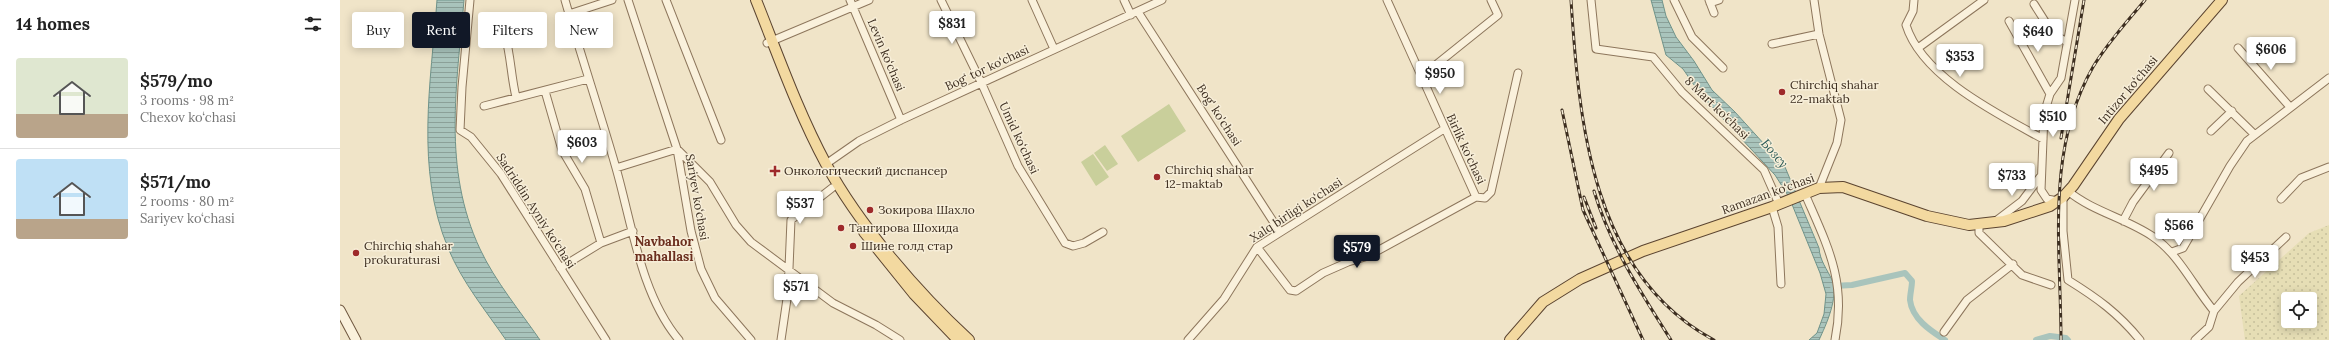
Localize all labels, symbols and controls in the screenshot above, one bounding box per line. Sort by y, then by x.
pin: $831 [928,11,976,45]
chip: Buy [352,12,404,48]
chip: Rent [412,12,470,48]
chip: Filters [478,12,547,48]
chip: New [555,12,613,48]
text: 14 homes [16,13,90,35]
icon: filters [302,13,324,35]
text: $831 [938,15,966,32]
street label: Levin ko‘chasi [864,16,908,93]
pin: $640 [2014,19,2062,53]
text: $640 [2023,23,2053,40]
pin: $606 [2247,37,2295,71]
text: $606 [2256,41,2286,58]
street label: Bog‘ tor ko‘chasi [942,42,1031,94]
pin: $353 [1936,44,1984,78]
text: $353 [1945,48,1975,65]
street label: Intizor ko‘chasi [2095,52,2161,127]
pin: $950 [1416,61,1464,95]
text: $950 [1425,65,1455,82]
text: $579/mo [140,70,213,92]
street label: 8 Mart ko‘chasi [1682,73,1753,142]
icon: home [48,74,96,122]
place label: Chirchiq shahar 22-maktab [1790,77,1879,106]
street label: Bog' ko'chasi [1194,81,1245,149]
marker: Chirchiq shahar 22-maktab [1777,87,1787,97]
text: 3 rooms · 98 m² [140,92,234,109]
street label: Umid ko‘chasi [996,100,1043,176]
pin: $510 [2029,104,2077,138]
text: $510 [2039,108,2067,125]
text: Chexov ko‘chasi [140,109,236,126]
street label: Birlik ko‘chasi [1444,111,1489,186]
pin: $603 [558,130,606,164]
text: $603 [567,134,597,151]
water label: Бозсу [1757,135,1792,172]
street label: Sadriddin Ayniy ko‘chasi [493,150,579,271]
street label: Sariyev ko‘chasi [683,153,712,241]
pin: $495 [2130,158,2178,192]
place label: Chirchiq shahar 12-maktab [1165,162,1254,191]
text: $495 [2139,162,2169,179]
place label: Онкологический диспансер [784,163,947,178]
pin: $733 [1988,163,2036,197]
marker: Онкологический диспансер [769,165,781,177]
text: $733 [1998,167,2026,184]
street label: Ramazan ko‘chasi [1720,170,1816,217]
text: $571/mo [140,171,211,193]
marker: Chirchiq shahar 12-maktab [1152,172,1162,182]
street label: Xalq birligi ko‘chasi [1247,174,1345,245]
icon: home [48,175,96,223]
pin: $537 [776,191,824,225]
text: 2 rooms · 80 m² [140,193,234,210]
text: $537 [786,195,814,212]
place label: Зокирова Шахло [878,202,975,217]
marker: Зокирова Шахло [865,205,875,215]
text: Sariyev ko‘chasi [140,210,235,227]
pin: $566 [2155,213,2203,247]
text: $566 [2164,217,2194,234]
place label: Тангирова Шохида [849,220,959,235]
marker: Тангирова Шохида [836,223,846,233]
district label: Navbahor mahallasi [634,233,694,265]
pin: $579 [1333,235,1381,269]
place label: Chirchiq shahar prokuraturasi [364,238,453,267]
place label: Шине голд стар [861,238,953,253]
text: $579 [1343,239,1371,256]
marker: Шине голд стар [848,241,858,251]
pin: $453 [2231,245,2279,279]
marker: Chirchiq shahar prokuraturasi [351,248,361,258]
text: $453 [2240,249,2270,266]
pin: $571 [772,274,820,308]
text: $571 [783,278,809,295]
map controls [2281,292,2317,328]
button: locate [2281,292,2317,328]

